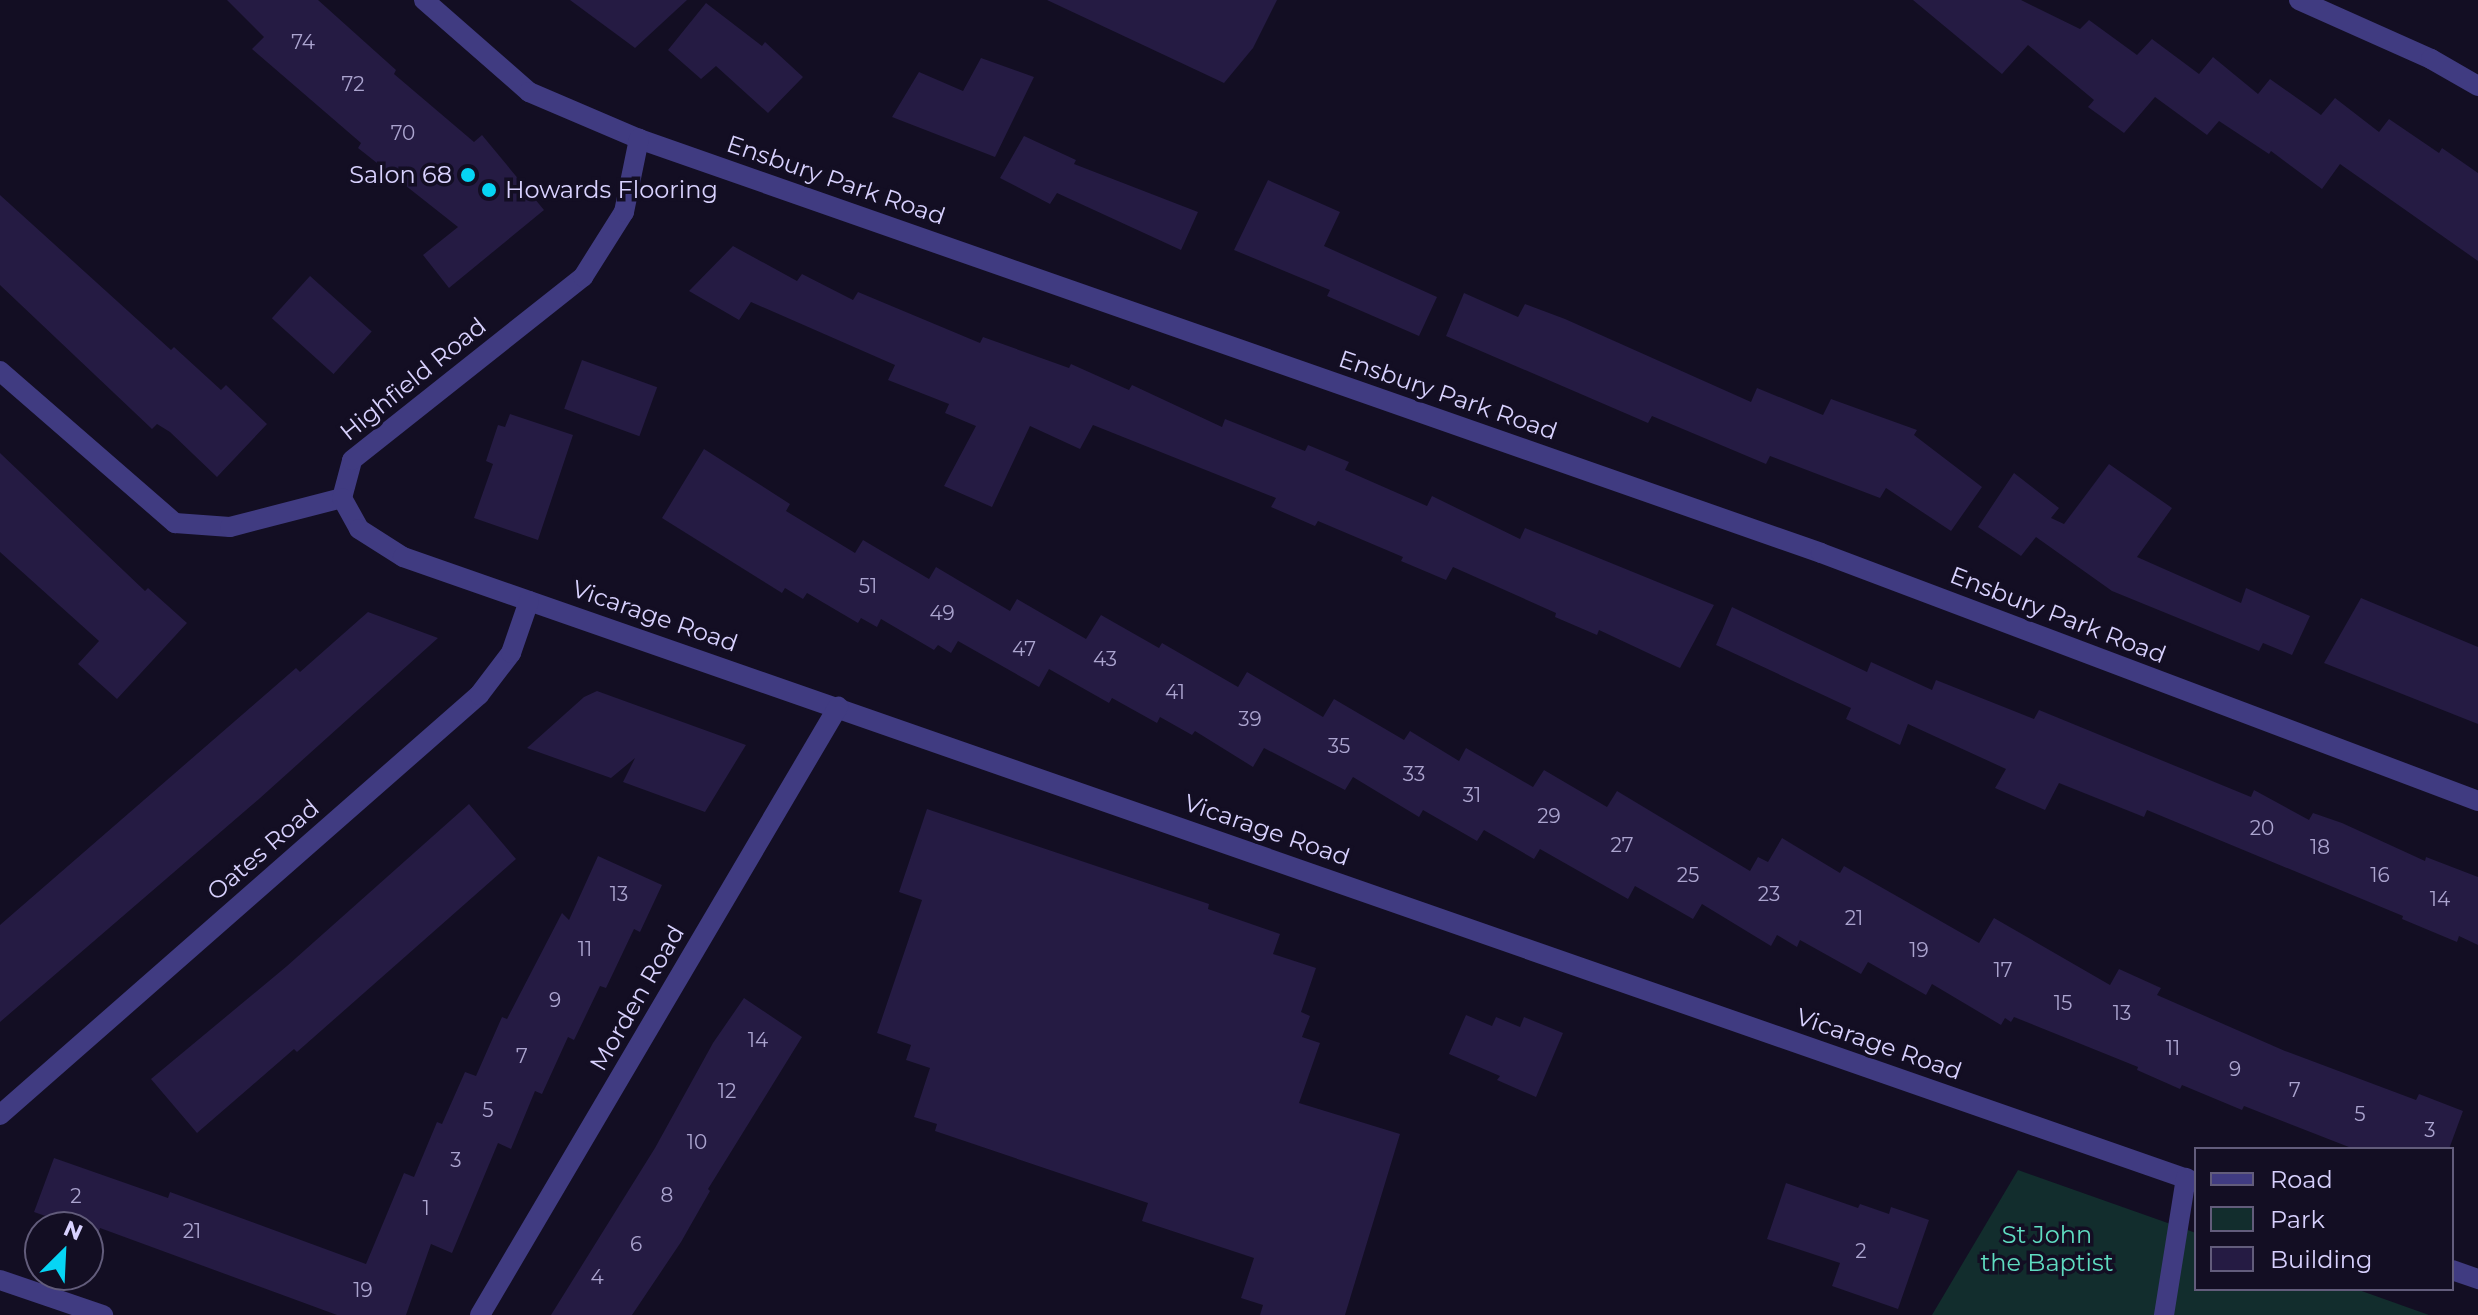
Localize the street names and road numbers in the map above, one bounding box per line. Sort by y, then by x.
street label: Ensbury Park Road [723,129,949,231]
street label: Highfield Road [334,311,492,447]
street label: Ensbury Park Road [1335,344,1561,446]
street label: Ensbury Park Road [1946,561,2170,669]
street label: Vicarage Road [568,574,742,658]
street label: Vicarage Road [1180,788,1354,872]
street label: Oates Road [201,794,325,906]
street label: Morden Road [584,920,690,1076]
street label: Vicarage Road [1792,1002,1966,1086]

